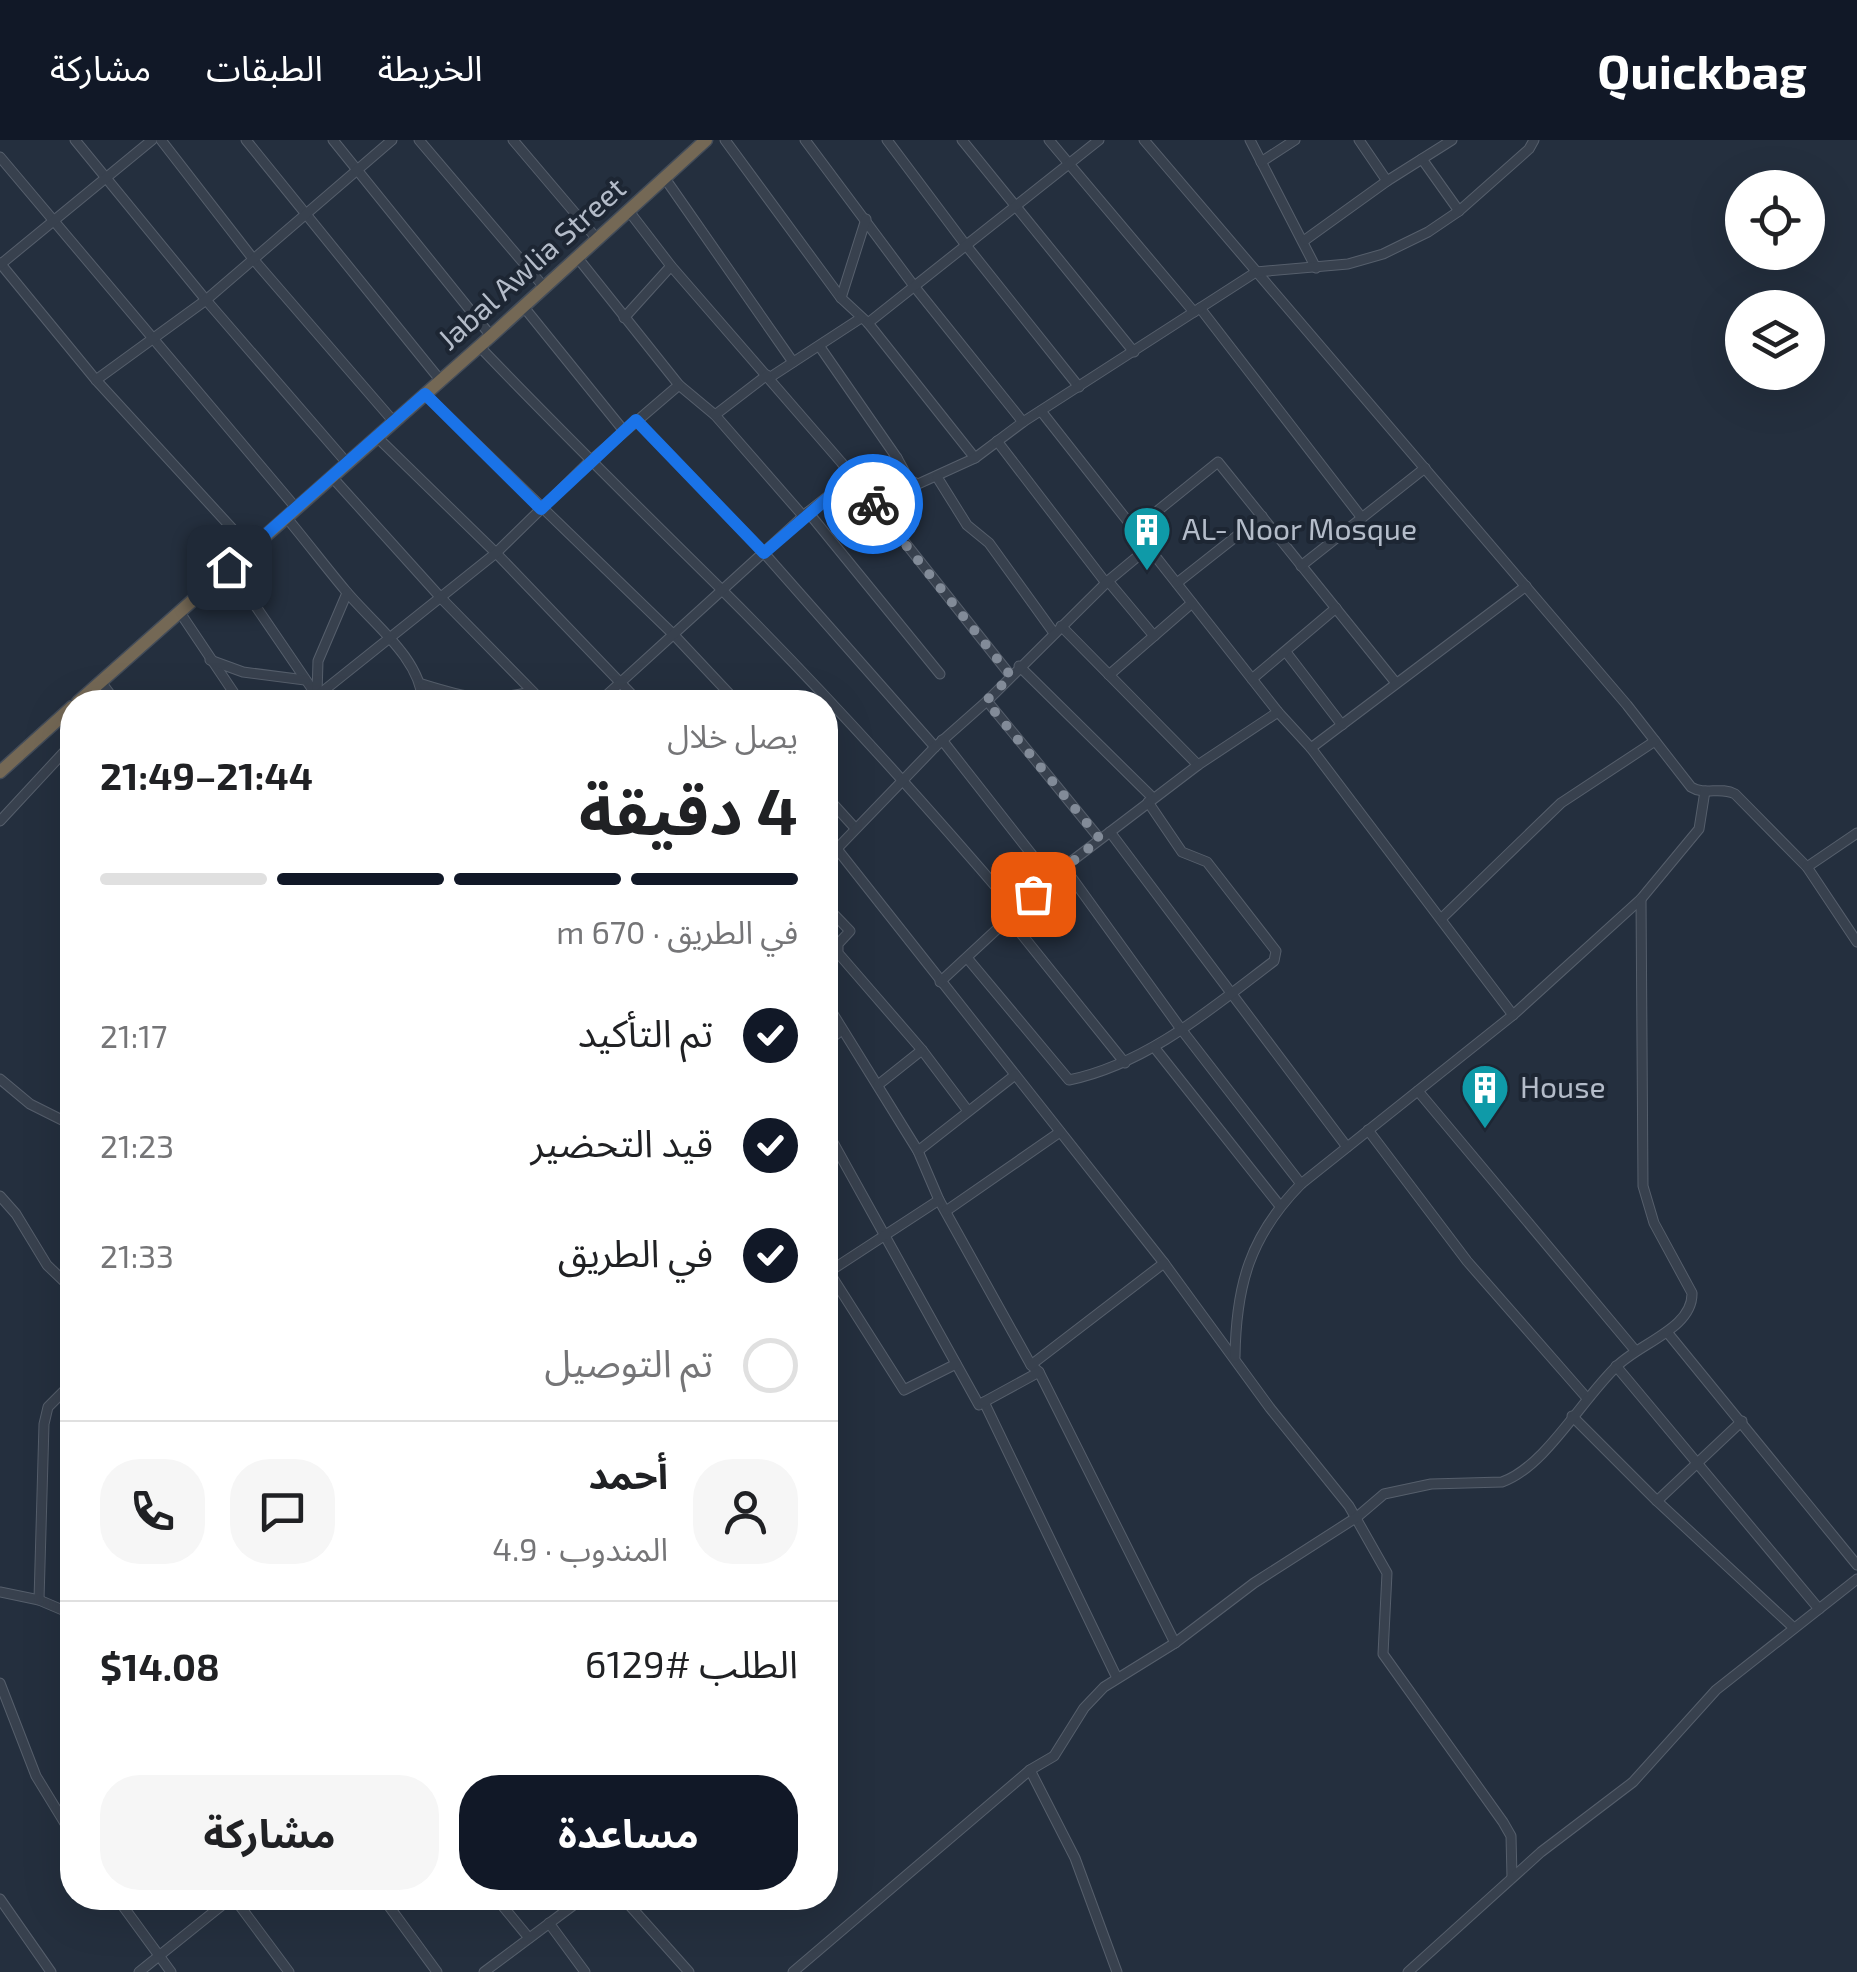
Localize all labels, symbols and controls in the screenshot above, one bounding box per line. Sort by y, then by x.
text: Quickbag [1597,41,1807,99]
text: مشاركة [50,46,151,88]
text: الطبقات [206,46,323,88]
text: الخريطة [378,46,483,88]
street label: Jabal Awlia Street [429,169,632,356]
map controls [1725,170,1825,390]
button: locate [1725,170,1825,270]
button: layers [1725,290,1825,390]
courier [823,454,923,554]
icon: bike [846,477,901,532]
building icon: AL- Noor Mosque [1121,504,1173,572]
place label: AL- Noor Mosque [1182,510,1417,546]
pin [187,525,272,610]
icon: home [202,540,257,595]
text: يصل خلال [667,716,798,754]
text: 21:44–21:49 [100,752,313,798]
text: 4 دقيقة [579,770,798,848]
pin [991,852,1076,937]
icon: bag [1006,867,1061,922]
text: في الطريق · 670 m [556,912,798,950]
icon: check [743,1008,798,1063]
text: تم التأكيد [578,1009,713,1055]
text: 21:17 [100,1016,167,1054]
building icon: House [1459,1062,1511,1130]
place label: House [1520,1068,1606,1104]
icon: check [743,1118,798,1173]
text: قيد التحضير [531,1119,713,1165]
text: 21:23 [100,1126,174,1164]
icon: check [743,1228,798,1283]
text: في الطريق [558,1229,713,1275]
text: 21:33 [100,1236,174,1274]
text: تم التوصيل [545,1339,713,1385]
text: أحمد [588,1451,668,1497]
button: phone [100,1459,205,1564]
button: chat [230,1459,335,1564]
button: person [693,1459,798,1564]
text: المندوب · 4.9 [492,1529,668,1567]
text: الطلب #6129 [585,1640,798,1686]
text: $14.08 [100,1643,220,1689]
button: مشاركة [100,1775,439,1890]
button: مساعدة [459,1775,798,1890]

